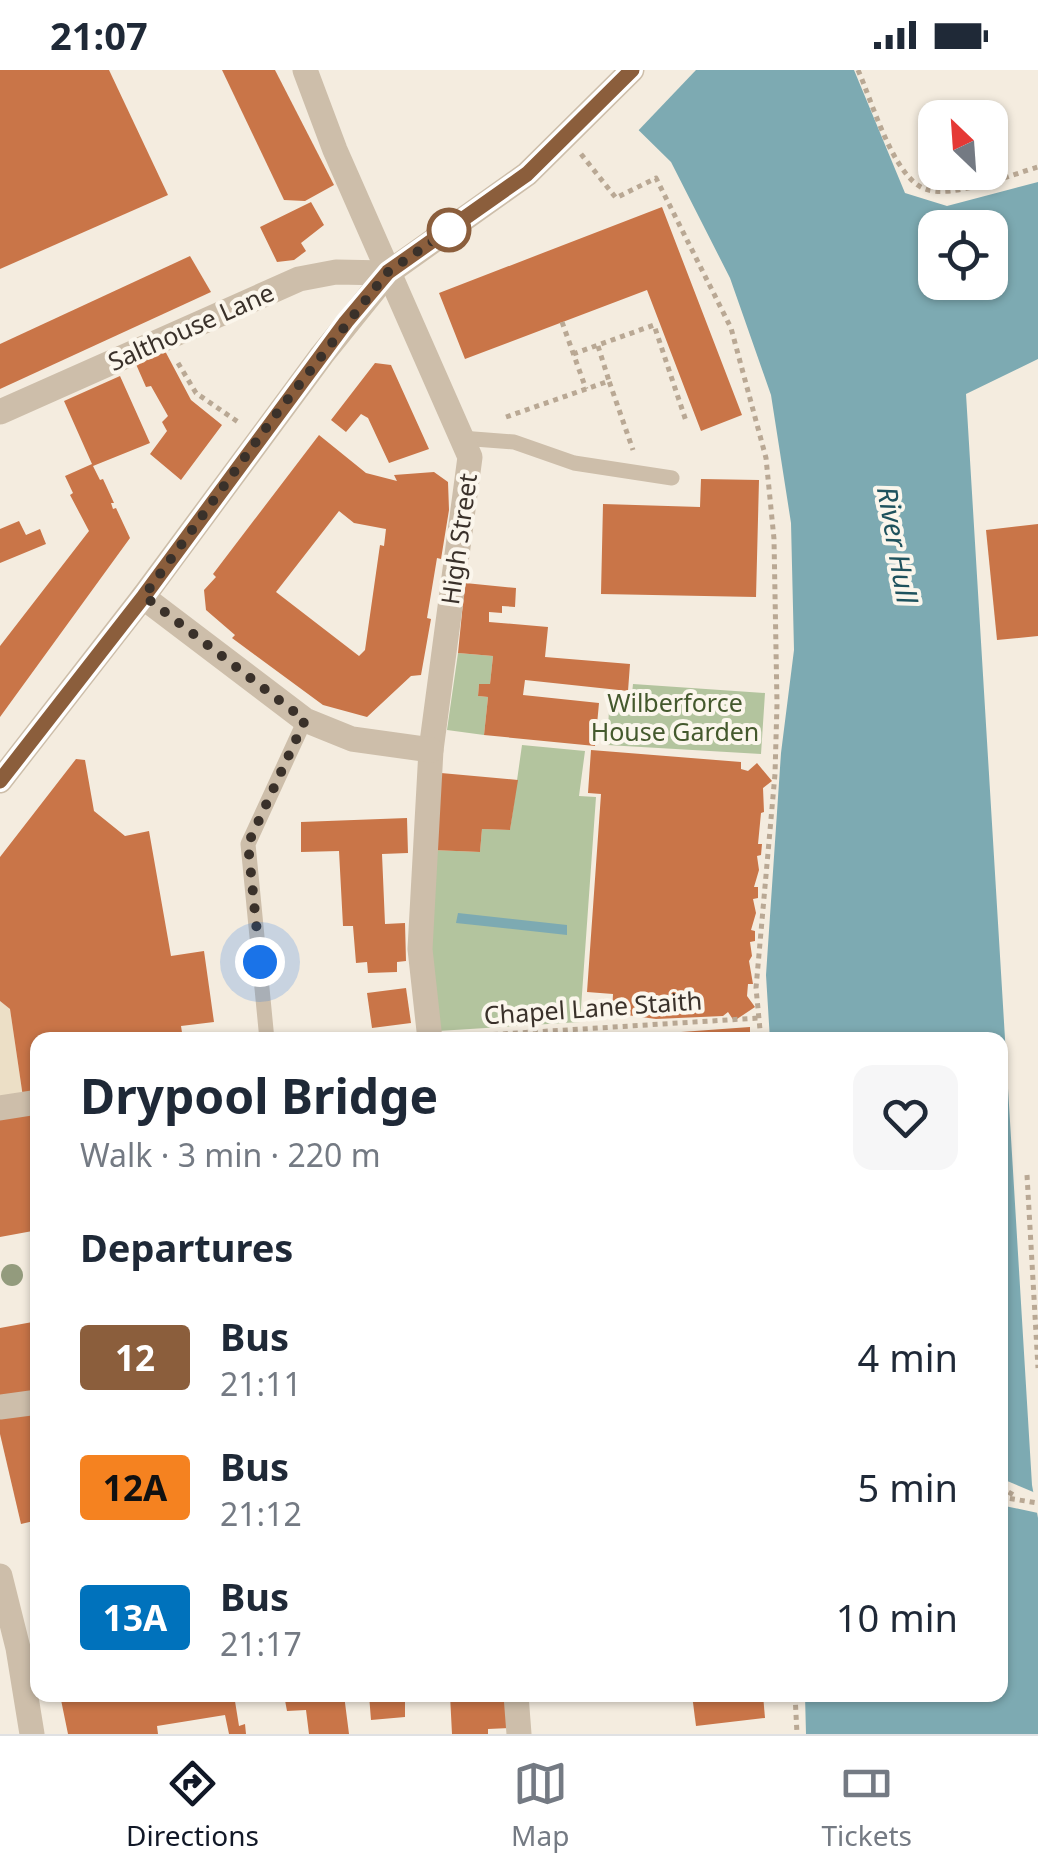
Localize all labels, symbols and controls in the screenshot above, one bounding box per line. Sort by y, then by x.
text: 21:07 [50,9,148,61]
north arrow [918,100,1008,190]
map controls [918,100,1008,300]
unlabelled marker [428,209,470,251]
button: locate [918,210,1008,300]
street label: Salthouse Lane [102,274,279,378]
street label: High Street [432,471,484,607]
water label: River Hull [869,483,927,607]
park label: Wilberforce House Garden [591,685,759,748]
your location [235,937,285,987]
street label: Chapel Lane Staith [483,982,703,1032]
text: Drypool Bridge [80,1063,438,1128]
button: heart [853,1065,958,1170]
text: Walk · 3 min · 220 m [80,1133,381,1176]
text: Departures [80,1221,293,1273]
text: Bus [220,1310,289,1362]
text: 4 min [858,1331,958,1383]
text: 12 [115,1334,155,1381]
text: 21:11 [220,1362,302,1405]
text: Bus [220,1440,289,1492]
text: 5 min [858,1461,958,1513]
text: 12A [103,1464,167,1511]
text: 21:12 [220,1492,302,1535]
text: Bus [220,1570,289,1622]
text: 10 min [836,1591,958,1643]
text: 13A [103,1594,167,1641]
text: 21:17 [220,1622,302,1665]
tab: Directions [126,1756,259,1854]
tab: Map [511,1756,569,1854]
tab: Tickets [821,1756,912,1854]

